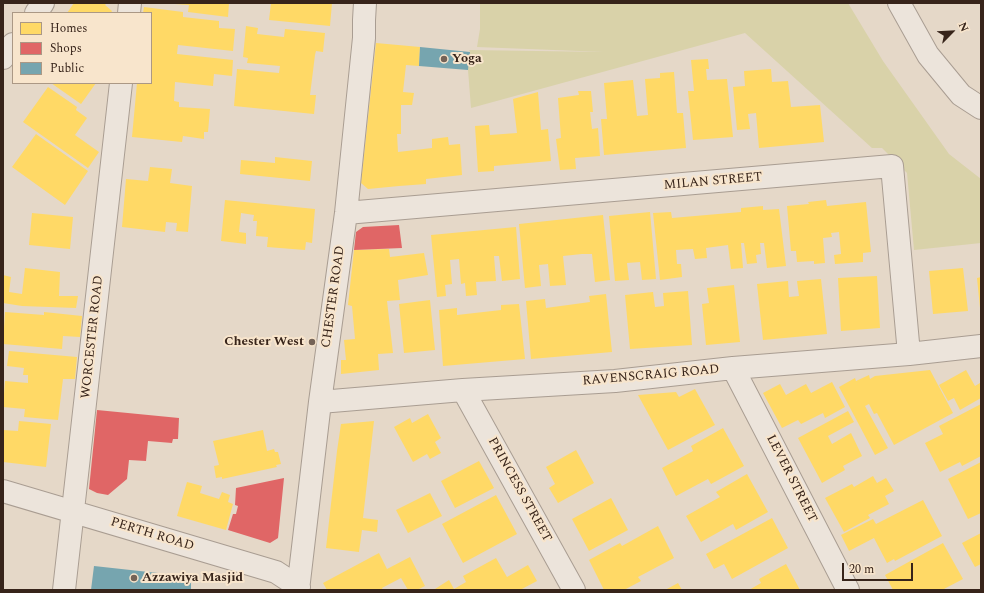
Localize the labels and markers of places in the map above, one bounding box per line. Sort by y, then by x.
place label: Yoga [452,51,482,67]
marker: Yoga [439,54,449,64]
place label: Chester West [224,334,304,350]
marker: Chester West [307,337,317,347]
place label: Azzawiya Masjid [142,570,243,586]
marker: Azzawiya Masjid [129,573,139,583]

